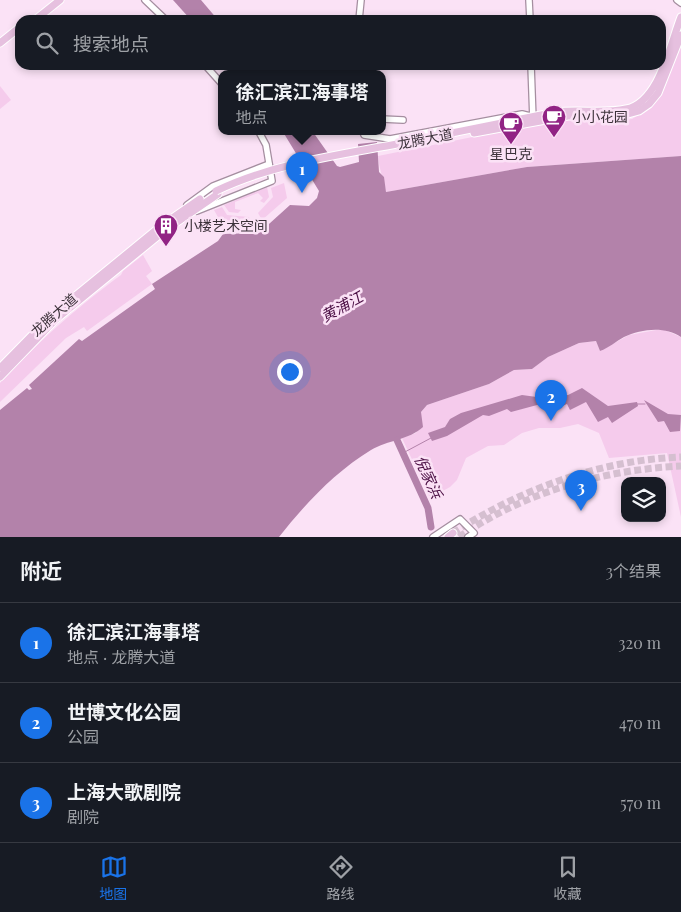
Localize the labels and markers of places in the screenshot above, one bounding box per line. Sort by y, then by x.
cafe icon: 小小花园 [541,104,567,138]
place label: 小小花园 [572,107,628,126]
cafe icon: 星巴克 [498,111,524,145]
place label: 星巴克 [490,144,532,163]
pin: 1 [286,152,318,193]
building icon: 小楼艺术空间 [153,213,179,247]
place label: 小楼艺术空间 [184,216,268,235]
pin: 2 [535,380,567,421]
pin: 3 [565,470,597,511]

